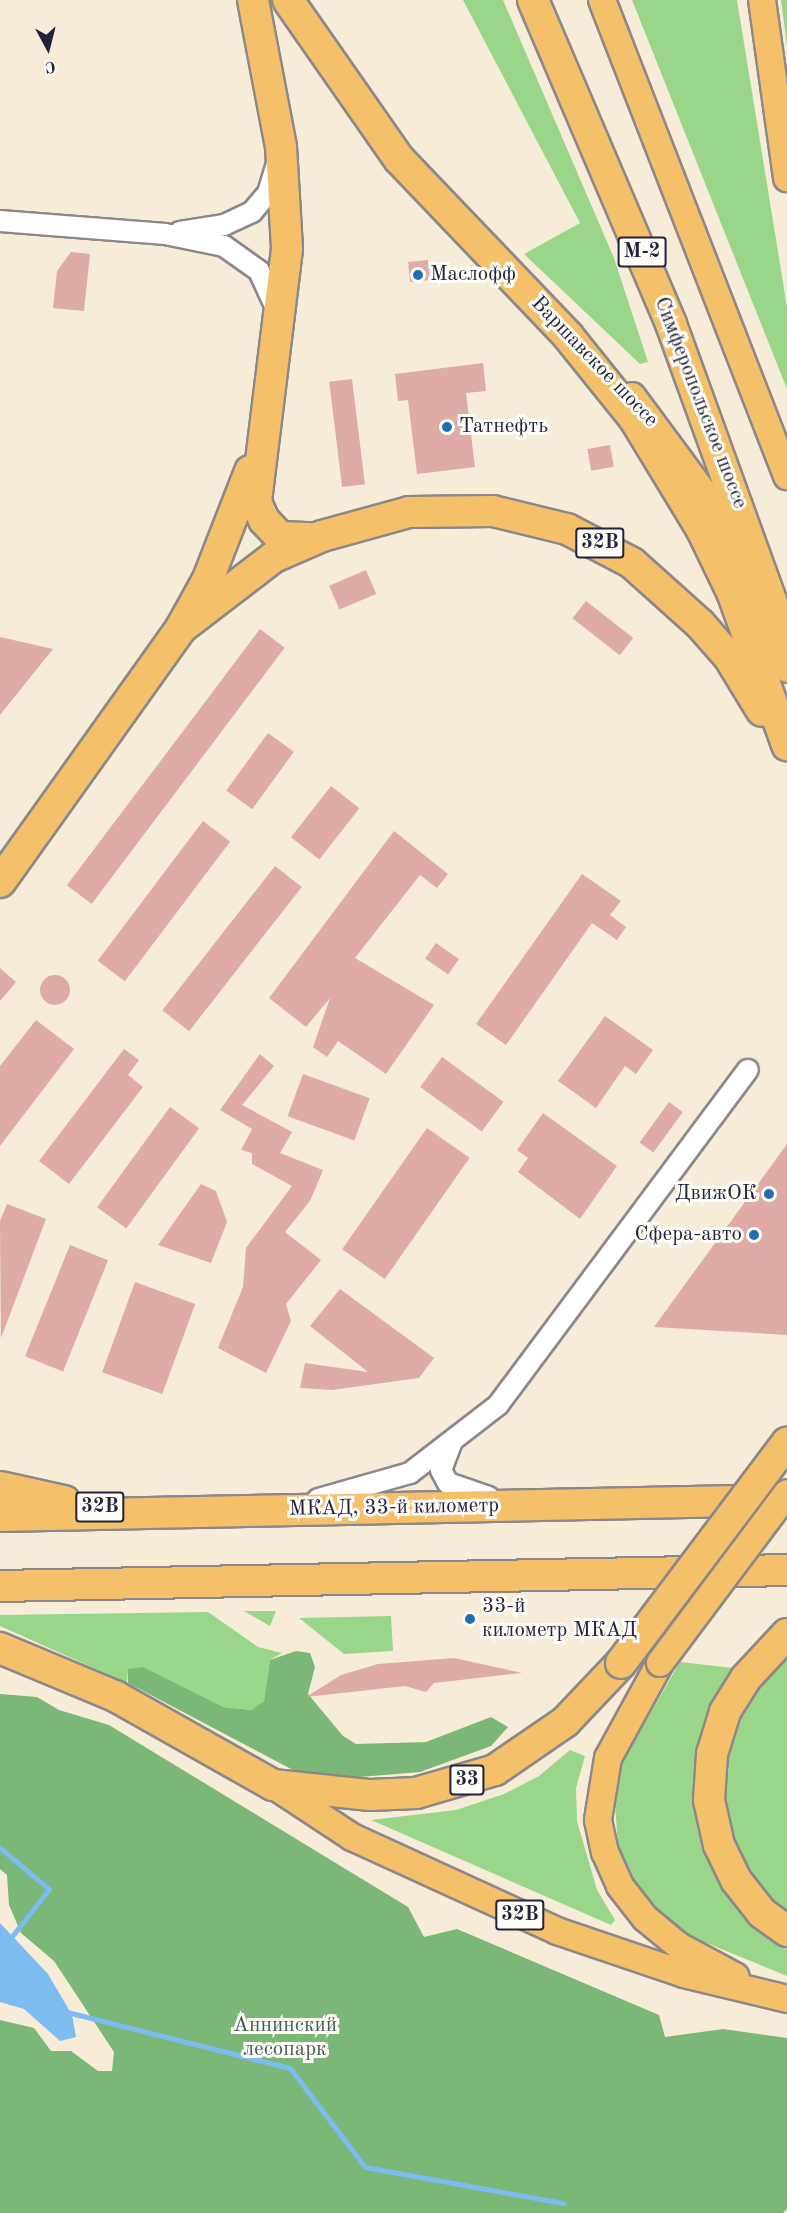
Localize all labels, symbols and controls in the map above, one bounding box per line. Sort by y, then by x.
north arrow [18,18,78,78]
text: С [44,57,56,74]
road number: М-2 [616,235,668,269]
place label: Маслофф [430,262,516,288]
marker: Маслофф [411,268,425,282]
street label: Варшавское шоссе [525,291,663,433]
street label: Симферопольское шоссе [648,294,752,512]
place label: Татнефть [459,414,548,440]
marker: Татнефть [440,420,454,434]
road number: 32B [574,526,626,560]
place label: ДвижОК [675,1181,757,1207]
marker: ДвижОК [762,1187,776,1201]
place label: Сфера-авто [635,1222,742,1248]
marker: Сфера-авто [747,1228,761,1242]
road number: 32B [74,1490,126,1524]
street label: МКАД, 33-й километр [289,1494,499,1522]
place label: 33-й километр МКАД [482,1594,637,1644]
marker: 33-й километр МКАД [463,1612,477,1626]
road number: 33 [449,1763,485,1797]
road number: 32B [494,1898,546,1932]
park label: Аннинский лесопарк [233,2013,337,2063]

